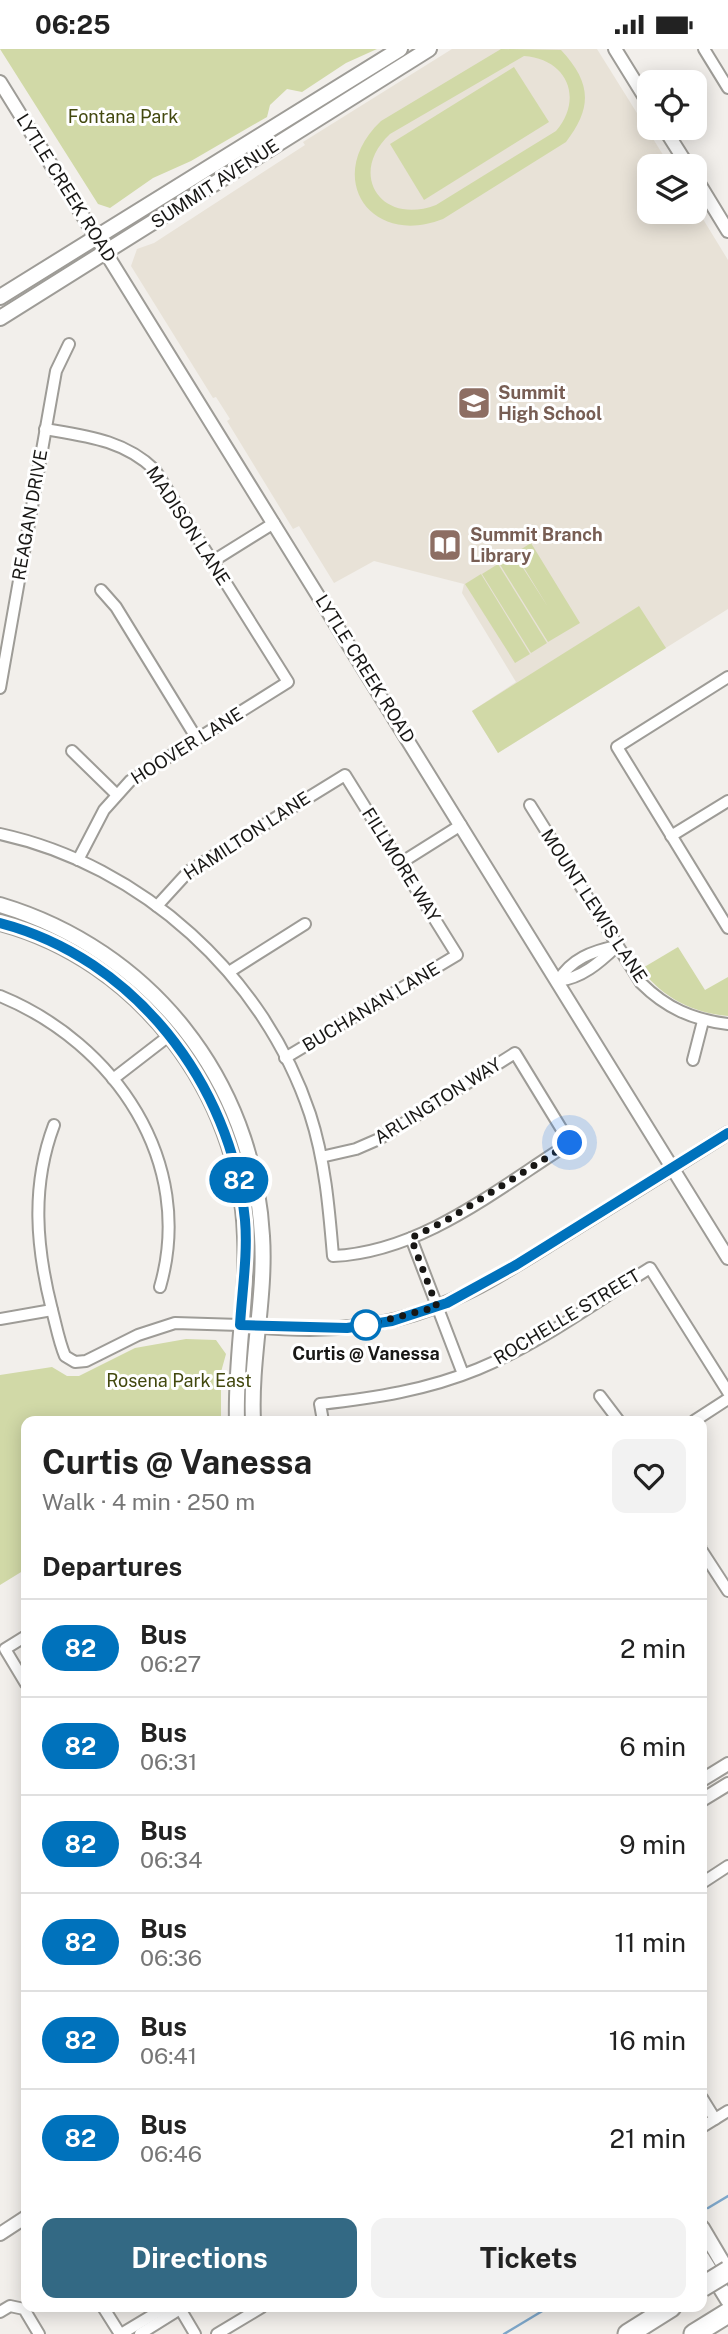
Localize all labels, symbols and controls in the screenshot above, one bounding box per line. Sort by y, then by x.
text: 06:25 [35,9,110,40]
map controls [637,70,707,224]
button: locate [637,70,707,140]
park label: Fontana Park [68,106,178,127]
street label: LYTLE CREEK ROAD [12,110,121,266]
street label: SUMMIT AVENUE [147,134,283,233]
button: layers [637,154,707,224]
place label: Summit High School [498,382,602,424]
school or university icon: Summit High School [455,384,493,422]
street label: REAGAN DRIVE [8,448,51,582]
street label: MADISON LANE [142,462,235,589]
place label: Summit Branch Library [470,524,603,566]
library icon: Summit Branch Library [426,526,464,564]
street label: LYTLE CREEK ROAD [311,591,420,747]
street label: HOOVER LANE [127,703,247,788]
street label: HAMILTON LANE [180,787,314,884]
street label: FILLMORE WAY [358,804,445,926]
street label: MOUNT LEWIS LANE [537,825,652,986]
street label: BUCHANAN LANE [298,957,443,1056]
street label: ARLINGTON WAY [371,1053,505,1148]
your location [552,1125,587,1160]
line badge: 82 [208,1157,270,1203]
text: 82 [223,1166,255,1194]
street label: ROCHELLE STREET [490,1264,644,1369]
marker: Curtis @ Vanessa [351,1310,381,1340]
place label: Curtis @ Vanessa [292,1343,440,1364]
park label: Rosena Park East [106,1370,252,1391]
button: heart [612,1439,686,1513]
text: Curtis @ Vanessa [42,1443,312,1481]
text: Walk · 4 min · 250 m [42,1488,255,1515]
text: Departures [42,1551,182,1582]
text: Bus [140,1619,187,1650]
text: 2 min [620,1633,686,1664]
text: 82 [65,1634,96,1662]
text: 06:27 [140,1650,201,1677]
text: Bus [140,1717,187,1748]
text: 6 min [619,1731,686,1762]
text: 82 [65,1732,96,1760]
text: 06:31 [140,1748,197,1775]
text: Bus [140,1815,187,1846]
text: 9 min [619,1829,686,1860]
text: 82 [65,1830,96,1858]
text: 06:34 [140,1846,202,1873]
text: Bus [140,1913,187,1944]
text: 11 min [614,1927,686,1958]
text: 82 [65,1928,96,1956]
text: 06:36 [140,1944,202,1971]
text: Bus [140,2011,187,2042]
text: 16 min [609,2025,686,2056]
text: 82 [65,2026,96,2054]
text: 06:41 [140,2042,197,2069]
text: Bus [140,2109,187,2140]
text: 21 min [610,2123,686,2154]
text: 82 [65,2124,96,2152]
text: 06:46 [140,2140,202,2167]
button: Directions [42,2218,357,2298]
button: Tickets [371,2218,686,2298]

